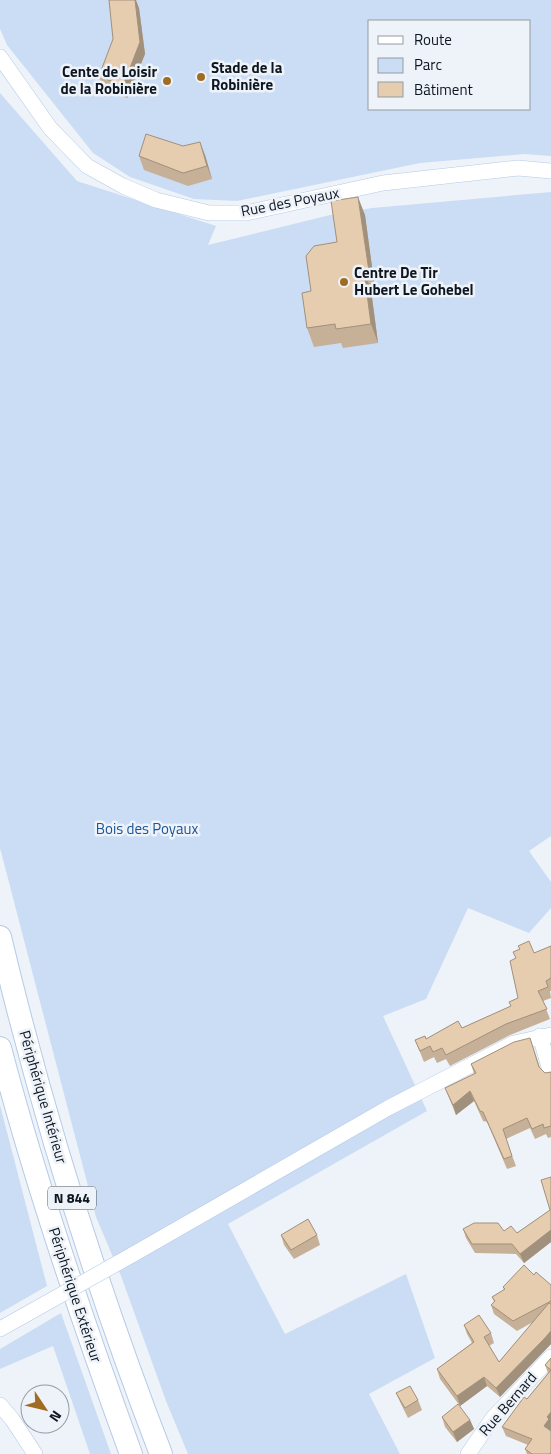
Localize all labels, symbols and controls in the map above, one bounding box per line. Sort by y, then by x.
legend [368,20,531,110]
text: Route [414,28,452,51]
text: Parc [414,53,442,76]
place label: Stade de la Robinière [211,56,283,96]
place label: Cente de Loisir de la Robinière [61,60,157,100]
marker: Stade de la Robinière [195,71,207,83]
marker: Cente de Loisir de la Robinière [161,75,173,87]
text: Bâtiment [414,78,473,101]
street label: Rue des Poyaux [239,181,341,222]
place label: Centre De Tir Hubert Le Gohebel [354,261,474,301]
marker: Centre De Tir Hubert Le Gohebel [338,276,350,288]
park label: Bois des Poyaux [96,817,198,840]
street label: Périphérique Intérieur [13,1028,73,1166]
road number: N 844 [48,1186,96,1210]
street label: Périphérique Extérieur [43,1224,108,1365]
street label: Rue Bernard [473,1366,542,1441]
north arrow [20,1384,70,1434]
text: N [45,1407,67,1427]

